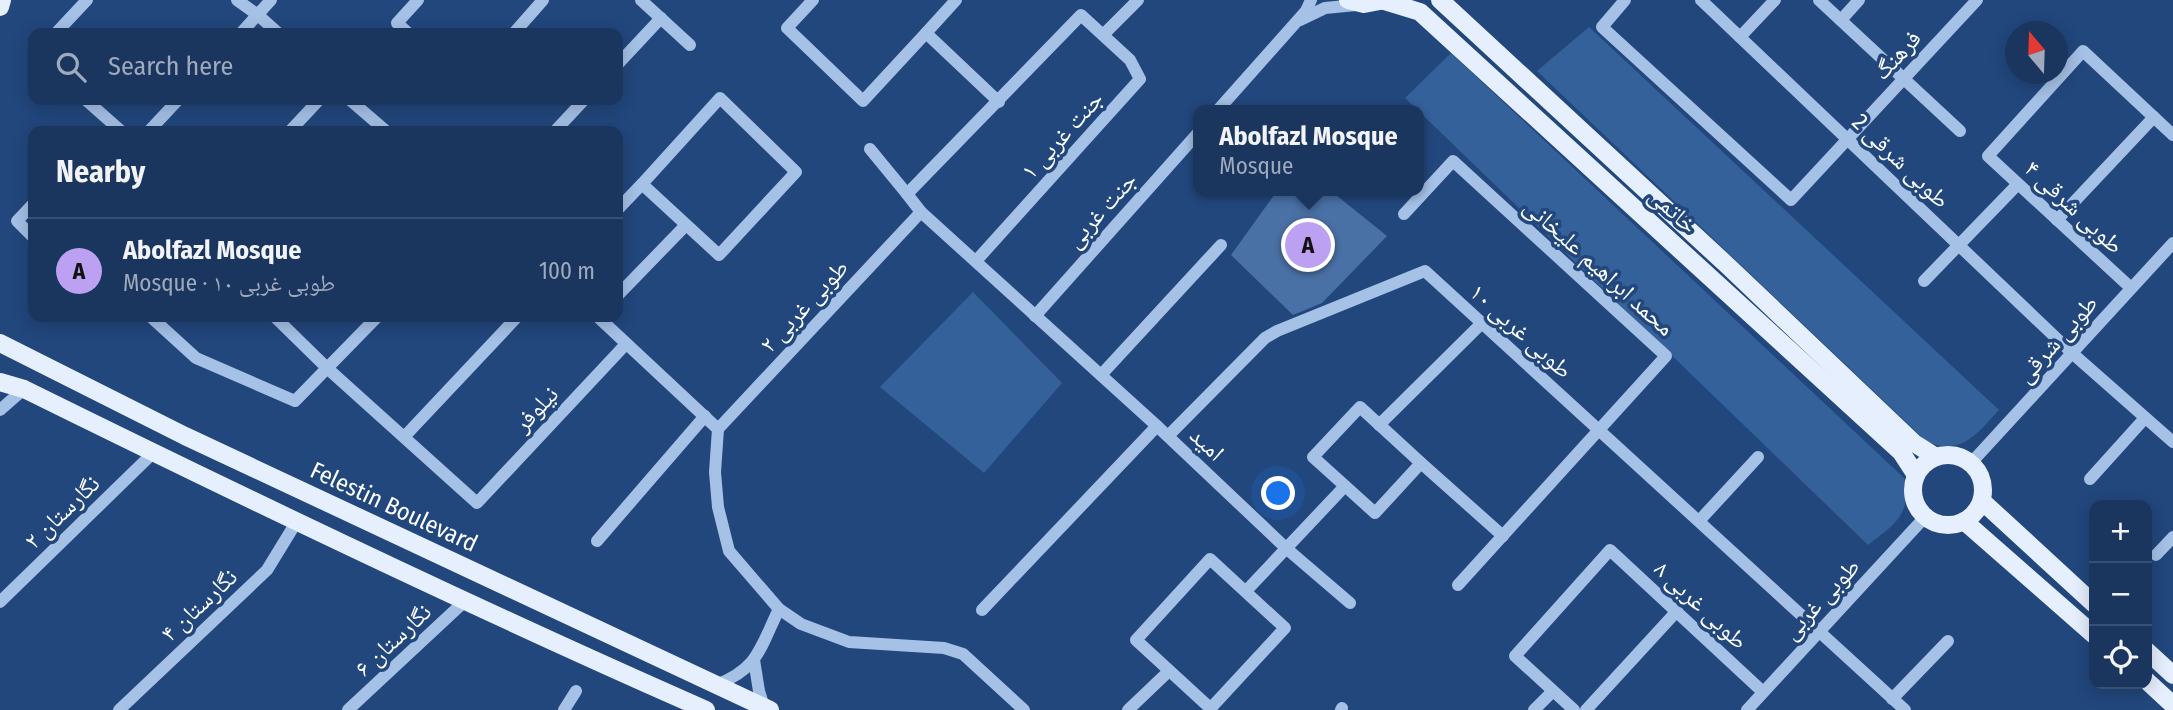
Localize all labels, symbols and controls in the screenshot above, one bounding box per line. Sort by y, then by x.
north arrow [2005,21,2068,84]
street label: فرهنگ [1867,24,1927,86]
search box [28,28,623,105]
icon: search [52,48,90,86]
text: Search here [108,51,233,82]
street label: جنت غربی ۱ [1015,85,1109,185]
popup [1193,105,1424,196]
street label: طوبی شرقی 2 [1847,108,1955,214]
text: Abolfazl Mosque [1219,121,1398,152]
text: Mosque [1219,152,1293,180]
text: Nearby [56,154,145,190]
street label: طوبی شرقی ۴ [2019,154,2129,260]
street label: جنت غربی [1060,166,1142,254]
street label: خاتمی [1643,181,1703,239]
street label: محمد ابراهیم علیخانی [1517,192,1680,343]
pin: A [1285,219,1331,271]
text: Abolfazl Mosque [123,235,301,266]
street label: طوبی غربی ۲ [754,254,854,358]
text: A [73,257,85,285]
text: 100 m [539,257,595,285]
text: Mosque · طوبی غربی ۱۰ [123,269,335,297]
street label: طوبی غربی ۱۰ [1464,278,1578,384]
street label: طوبی شرقی [2011,290,2103,388]
street label: نیلوفر [507,380,564,438]
street label: امید [1184,421,1230,467]
street label: Felestin Boulevard [306,456,482,558]
street label: نگارستان ۲ [18,469,106,555]
your location [1261,476,1295,510]
map controls [2089,500,2152,689]
button: + [2089,500,2152,563]
street label: طوبی غربی [1776,553,1866,645]
street label: طوبی غربی ۸ [1649,555,1753,655]
street label: نگارستان ۴ [155,563,243,647]
button: − [2089,563,2152,626]
street label: نگارستان ۶ [349,598,437,682]
button: locate [2089,626,2152,689]

